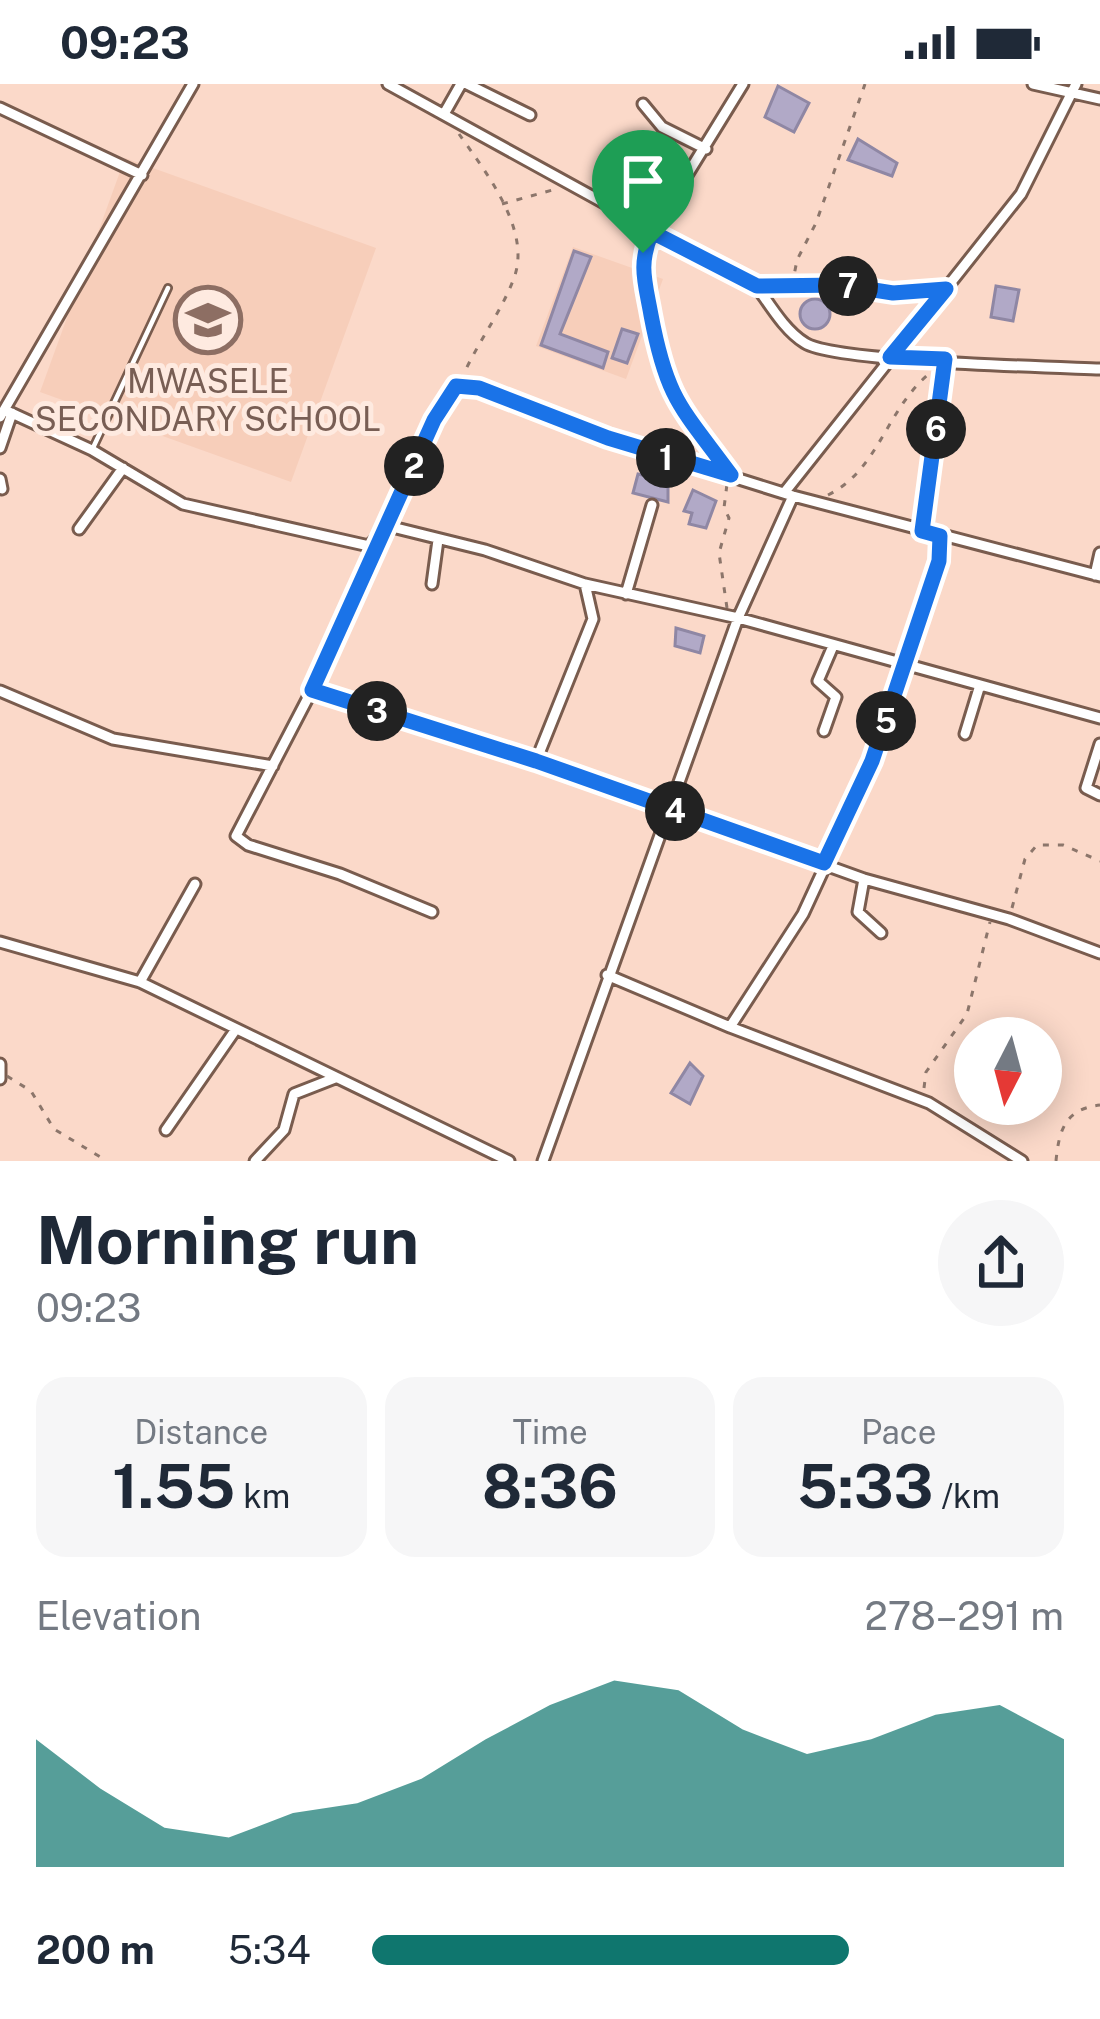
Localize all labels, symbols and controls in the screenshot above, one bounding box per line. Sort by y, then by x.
text: 09:23 [60,16,190,69]
pin [592,130,694,253]
icon: arrive [610,148,676,214]
pin: 7 [818,256,878,316]
text: 7 [838,267,858,305]
school or university icon: MWASELE SECONDARY SCHOOL [173,285,243,355]
place label: MWASELE SECONDARY SCHOOL [35,362,381,438]
pin: 6 [906,399,966,459]
text: 6 [925,410,947,448]
pin: 1 [636,428,696,488]
pin: 2 [384,436,444,496]
text: 1 [659,439,673,477]
text: 2 [404,447,424,485]
pin: 3 [347,681,407,741]
pin: 5 [856,691,916,751]
text: 3 [366,692,388,730]
text: 5 [875,702,897,740]
pin: 4 [645,781,705,841]
text: 4 [664,792,686,830]
north arrow [954,1017,1062,1125]
map controls [954,1017,1062,1125]
button: share [938,1200,1064,1326]
text: Morning run [36,1201,419,1279]
text: 09:23 [36,1285,141,1331]
text: Distance [134,1413,268,1451]
text: Time [512,1413,588,1451]
text: Pace [861,1413,936,1451]
text: 1.55 [112,1451,235,1522]
text: 8:36 [482,1451,618,1522]
text: 5:33 [797,1451,933,1522]
text: km [235,1477,290,1515]
text: /km [933,1477,1000,1515]
text: Elevation [36,1593,202,1639]
text: 278–291 m [865,1593,1064,1639]
text: 200 m [36,1927,155,1973]
text: 5:34 [228,1927,311,1973]

